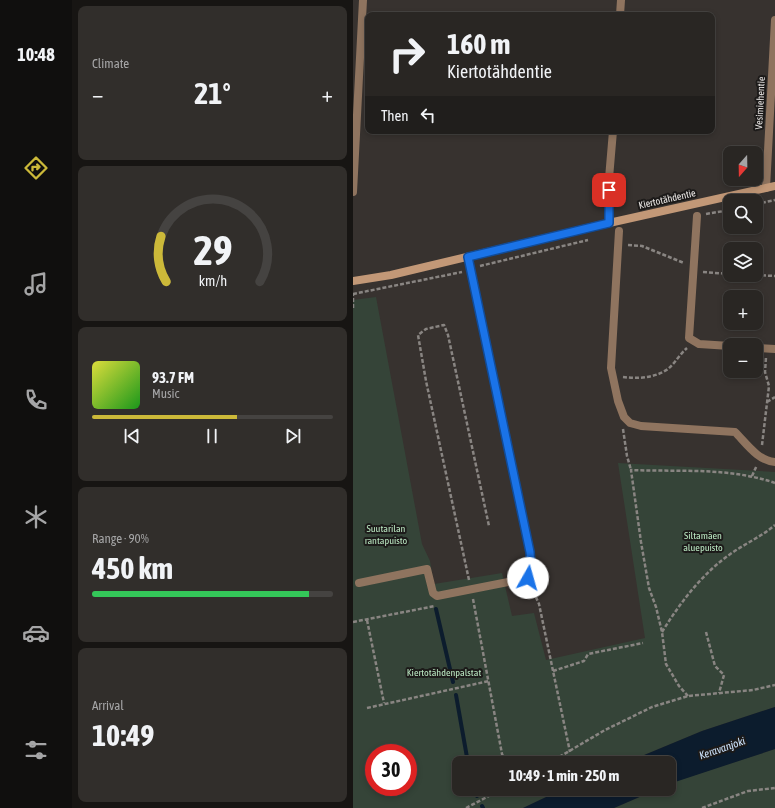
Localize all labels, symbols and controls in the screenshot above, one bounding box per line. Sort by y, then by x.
icon: right [381,28,433,80]
text: 160 m [447,28,510,60]
text: 10:48 [17,44,55,65]
text: Climate [92,56,129,71]
text: Kiertotähdentie [447,61,552,82]
text: 21° [194,76,231,110]
street label: Vesimiehentie [753,76,767,130]
text: − [92,81,103,107]
text: + [322,81,333,107]
icon: left [417,104,439,126]
text: Then [381,107,409,124]
north arrow [723,146,763,186]
map controls [723,146,763,378]
icon: directions [22,154,50,182]
pin [592,173,626,207]
icon: arrive [598,179,620,201]
street label: Kiertotähdentie [637,187,697,211]
button: search [723,194,763,234]
text: 29 [193,225,232,273]
button: layers [723,242,763,282]
icon: music [22,270,50,298]
text: km/h [198,272,227,288]
button: + [723,290,763,330]
button: − [723,338,763,378]
text: 93.7 FM [152,369,194,386]
icon: phone [22,386,50,414]
text: Music [152,386,179,401]
icon: previous [121,425,143,447]
icon: pause [201,425,223,447]
icon: next [282,425,304,447]
icon: climate [22,503,50,531]
park label: Suutarilan rantapuisto [365,523,408,546]
park label: Siltamäen aluepuisto [683,530,723,553]
text: Range · 90% [92,531,149,546]
text: 450 km [92,551,173,585]
position arrow [507,557,549,599]
icon: car [22,619,50,647]
park label: Kiertotähdenpalstat [407,667,481,678]
text: Arrival [92,698,124,713]
text: 10:49 [92,718,154,752]
water label: Keravanjoki [697,734,747,761]
icon: filters [22,736,50,764]
speed limit sign: 30 [365,744,417,796]
text: 10:49 · 1 min · 250 m [509,767,619,784]

